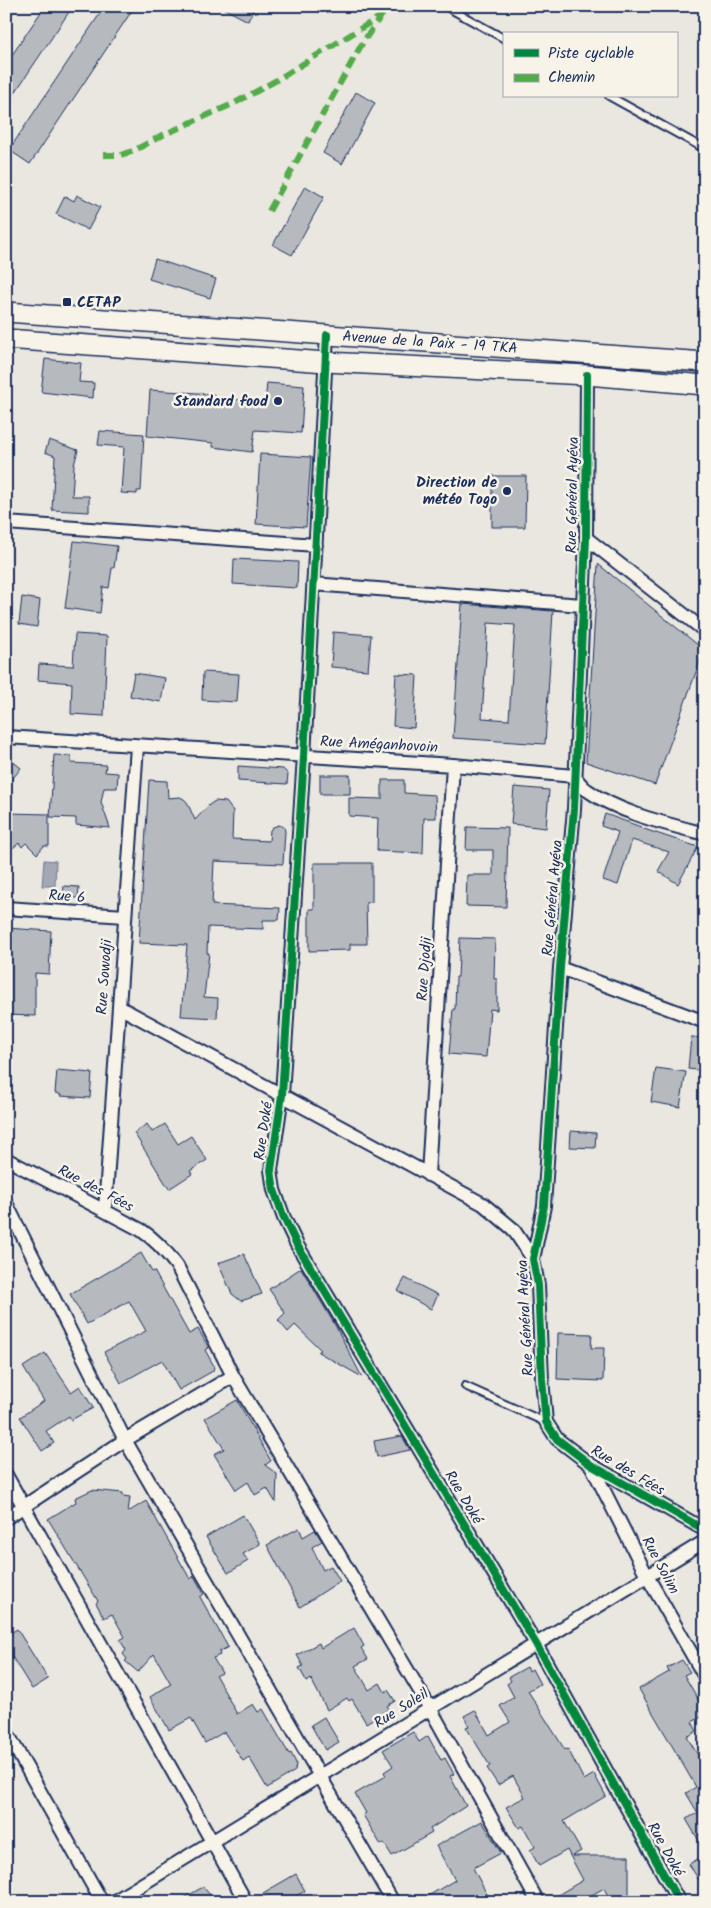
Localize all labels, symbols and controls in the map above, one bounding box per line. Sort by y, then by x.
legend [503,32,678,98]
text: Piste cyclable [548,42,634,66]
text: Chemin [548,66,595,90]
place label: CETAP [77,291,121,315]
marker: CETAP [61,296,73,308]
street label: Avenue de la Paix - 19 TKA [342,325,518,361]
place label: Standard food [174,390,269,414]
marker: Standard food [272,395,284,407]
street label: Rue Général Ayéva [560,436,586,554]
place label: Direction de météo Togo [416,471,498,512]
marker: Direction de météo Togo [501,485,513,497]
street label: Rue Améganhovoin [319,730,439,760]
street label: Rue Général Ayéva [536,839,570,957]
street label: Rue 6 [48,884,86,910]
street label: Rue Djodji [411,935,439,1002]
street label: Rue Sowodji [90,937,120,1015]
street label: Rue Doké [248,1099,280,1162]
street label: Rue des Fées [53,1159,138,1219]
street label: Rue Général Ayéva [511,1259,541,1377]
street label: Rue des Fées [586,1439,670,1503]
street label: Rue Doké [438,1466,489,1530]
street label: Rue Solim [635,1532,685,1599]
street label: Rue Soleil [369,1682,434,1735]
street label: Rue Doké [640,1818,691,1882]

